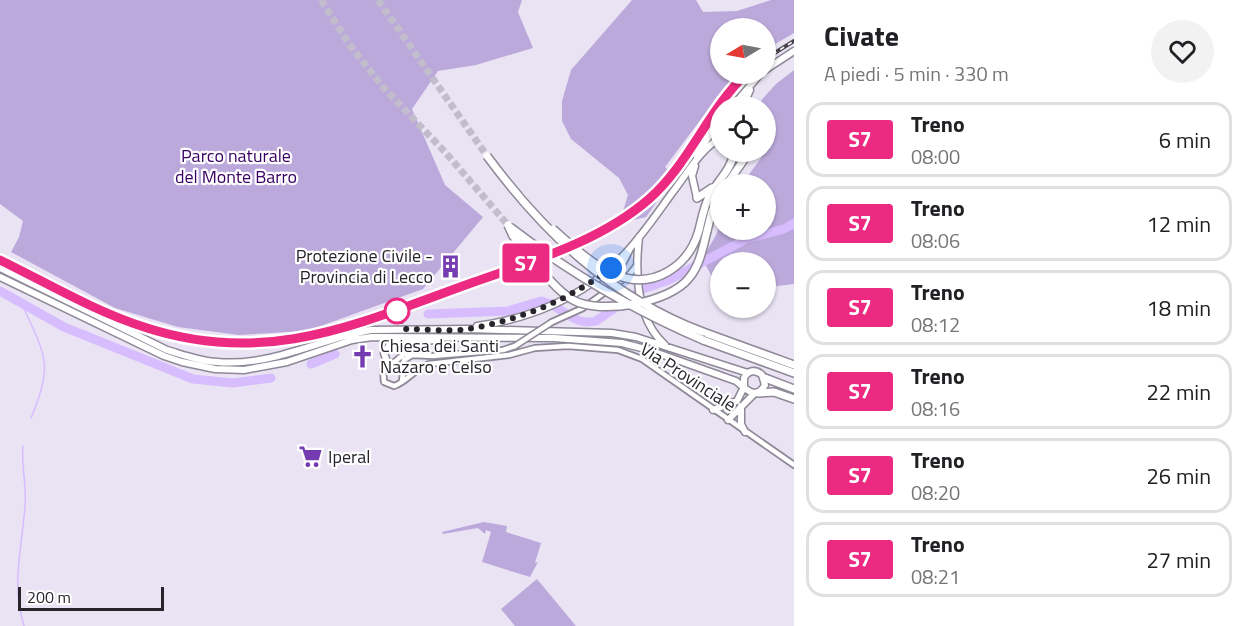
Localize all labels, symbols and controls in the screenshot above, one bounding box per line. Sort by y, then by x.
text: Civate [824,14,899,57]
north arrow [710,18,776,84]
map controls [710,18,776,318]
button: heart [1151,20,1214,83]
text: A piedi · 5 min · 330 m [824,58,1009,89]
button: locate [710,96,776,162]
text: Treno [911,107,965,141]
text: S7 [848,123,872,155]
text: 6 min [1159,123,1211,157]
text: 08:00 [911,141,960,172]
park label: Parco naturale del Monte Barro [175,142,297,190]
button: + [710,174,776,240]
text: Treno [911,191,965,225]
text: S7 [848,207,872,239]
text: 12 min [1146,207,1211,241]
text: 08:06 [911,225,960,256]
place label: Protezione Civile - Provincia di Lecco [296,242,433,290]
line badge: S7 [499,244,553,282]
text: S7 [514,247,538,279]
button: − [710,252,776,318]
building icon: Protezione Civile - Provincia di Lecco [438,253,464,279]
your location [596,253,626,283]
text: Treno [911,275,965,309]
text: S7 [848,291,872,323]
text: 18 min [1146,291,1211,325]
unlabelled marker [384,298,410,324]
text: 08:12 [911,309,960,340]
place label: Chiesa dei Santi Nazaro e Celso [380,332,499,380]
street label: Via Provinciale [635,335,742,418]
church icon: Chiesa dei Santi Nazaro e Celso [349,343,375,369]
text: Treno [911,359,965,393]
text: S7 [848,375,872,407]
text: 22 min [1146,375,1211,409]
text: 08:16 [911,393,960,424]
place label: Iperal [328,443,370,470]
text: Treno [911,443,965,477]
supermarket icon: Iperal [297,444,323,470]
text: S7 [848,459,872,491]
text: 26 min [1146,459,1211,493]
text: 08:20 [911,477,960,508]
text: Treno [911,527,965,561]
text: S7 [848,543,872,575]
text: 27 min [1146,543,1211,577]
text: 08:21 [911,561,960,592]
scale bar [18,584,164,612]
text: 200 m [27,585,71,609]

